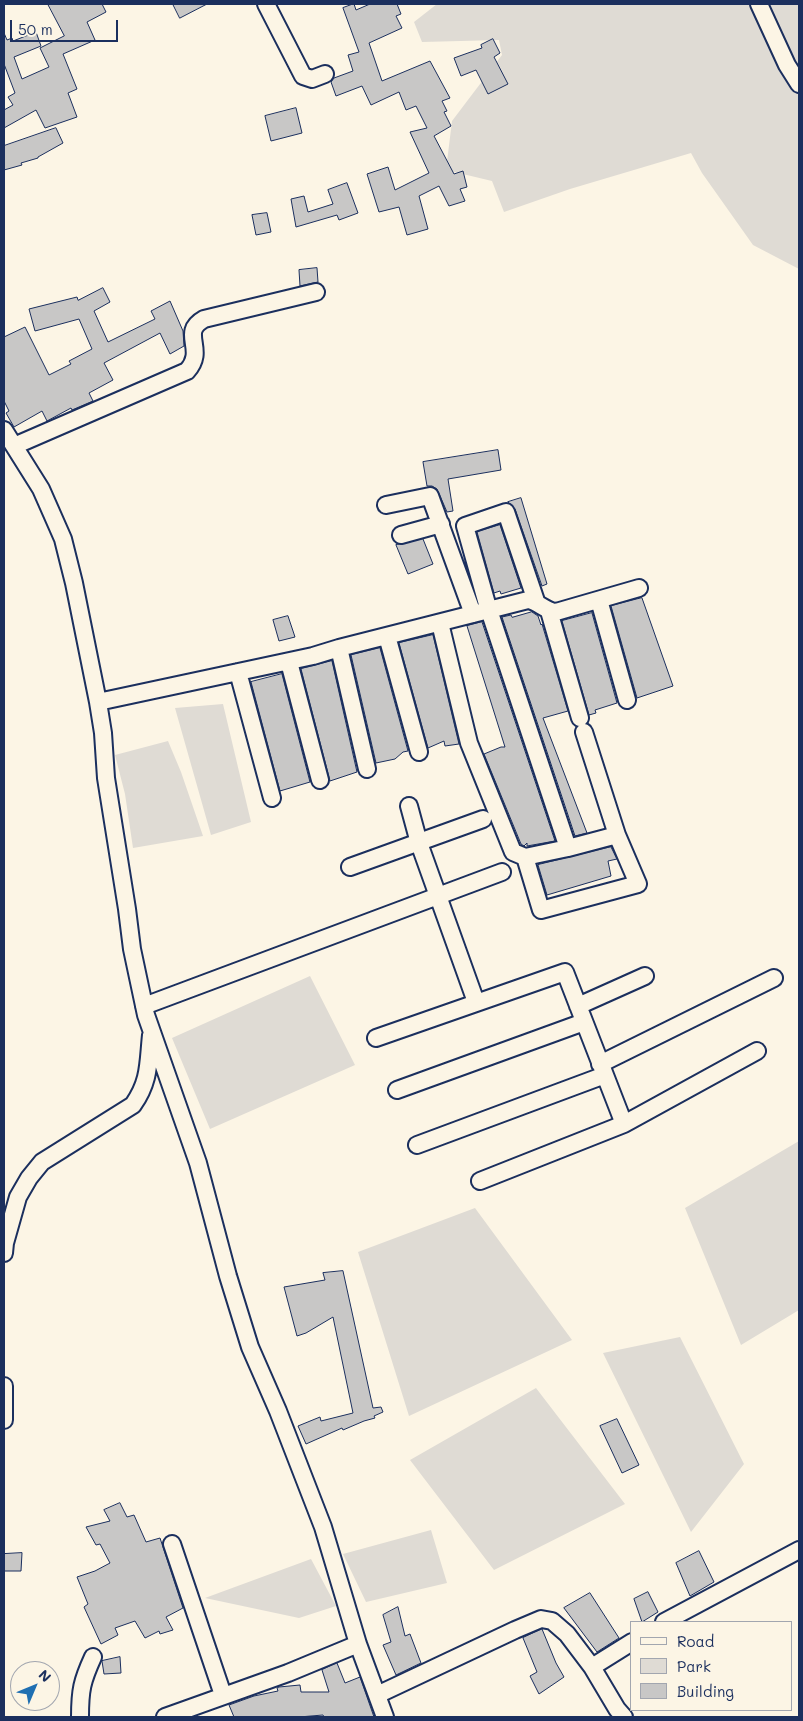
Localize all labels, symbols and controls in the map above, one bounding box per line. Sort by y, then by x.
scale bar [12,10,120,42]
text: 50 m [18,19,53,39]
legend [630,1621,793,1711]
text: Road [677,1631,714,1651]
text: Park [677,1656,711,1676]
north arrow [10,1661,60,1711]
text: N [35,1665,56,1686]
text: Building [677,1681,734,1701]

